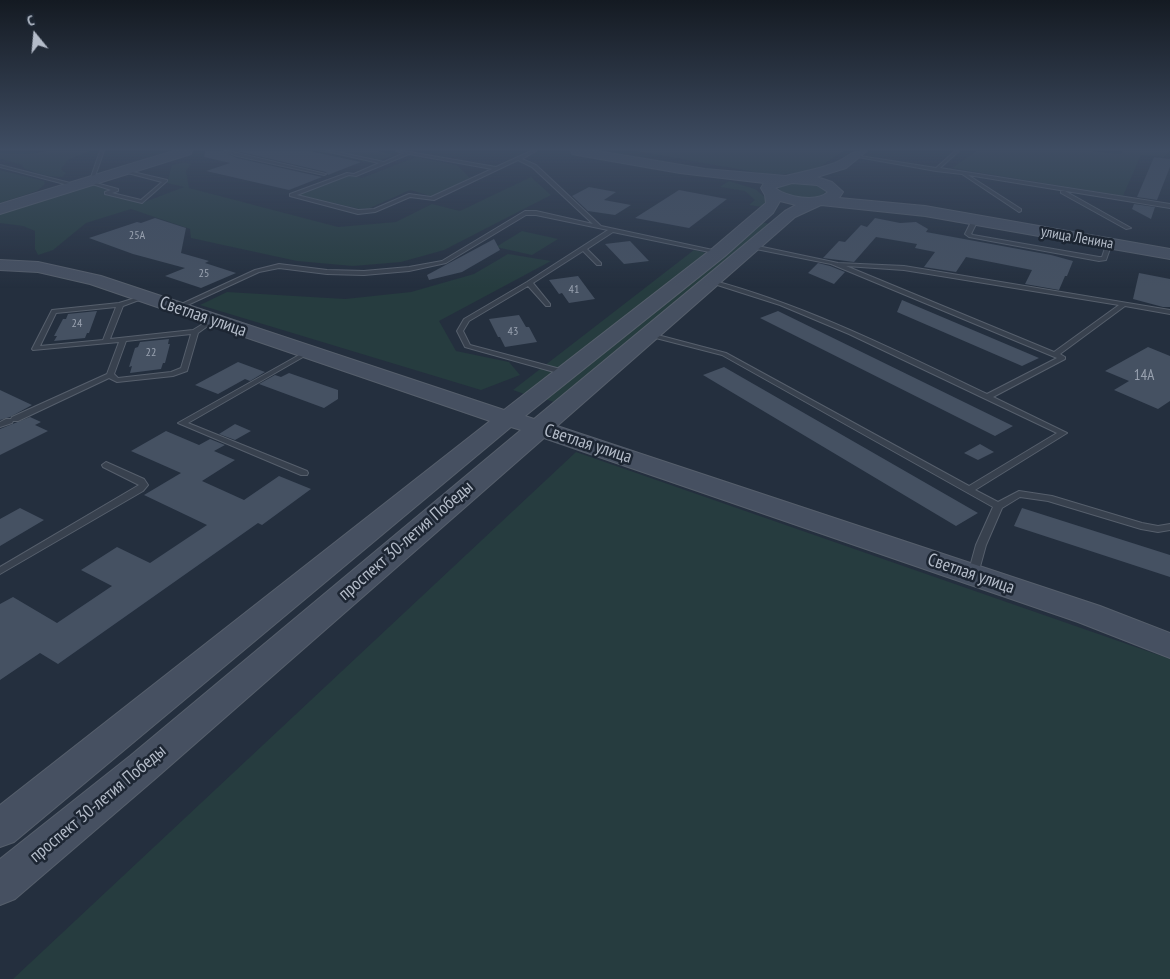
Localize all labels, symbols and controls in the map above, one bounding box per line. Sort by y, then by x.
north arrow [10,10,60,60]
text: С [25,11,36,30]
street label: улица Ленина [1039,223,1115,253]
house number: 25А [129,229,145,243]
house number: 25 [199,267,209,281]
house number: 41 [569,283,579,297]
street label: Светлая улица [157,292,249,342]
house number: 24 [72,317,82,331]
house number: 43 [508,325,518,339]
house number: 22 [146,346,156,360]
house number: 14А [1134,367,1154,385]
street label: Светлая улица [542,420,634,468]
street label: проспект 30-летия Победы [334,477,478,605]
street label: Светлая улица [925,549,1017,599]
street label: проспект 30-летия Победы [25,741,171,867]

